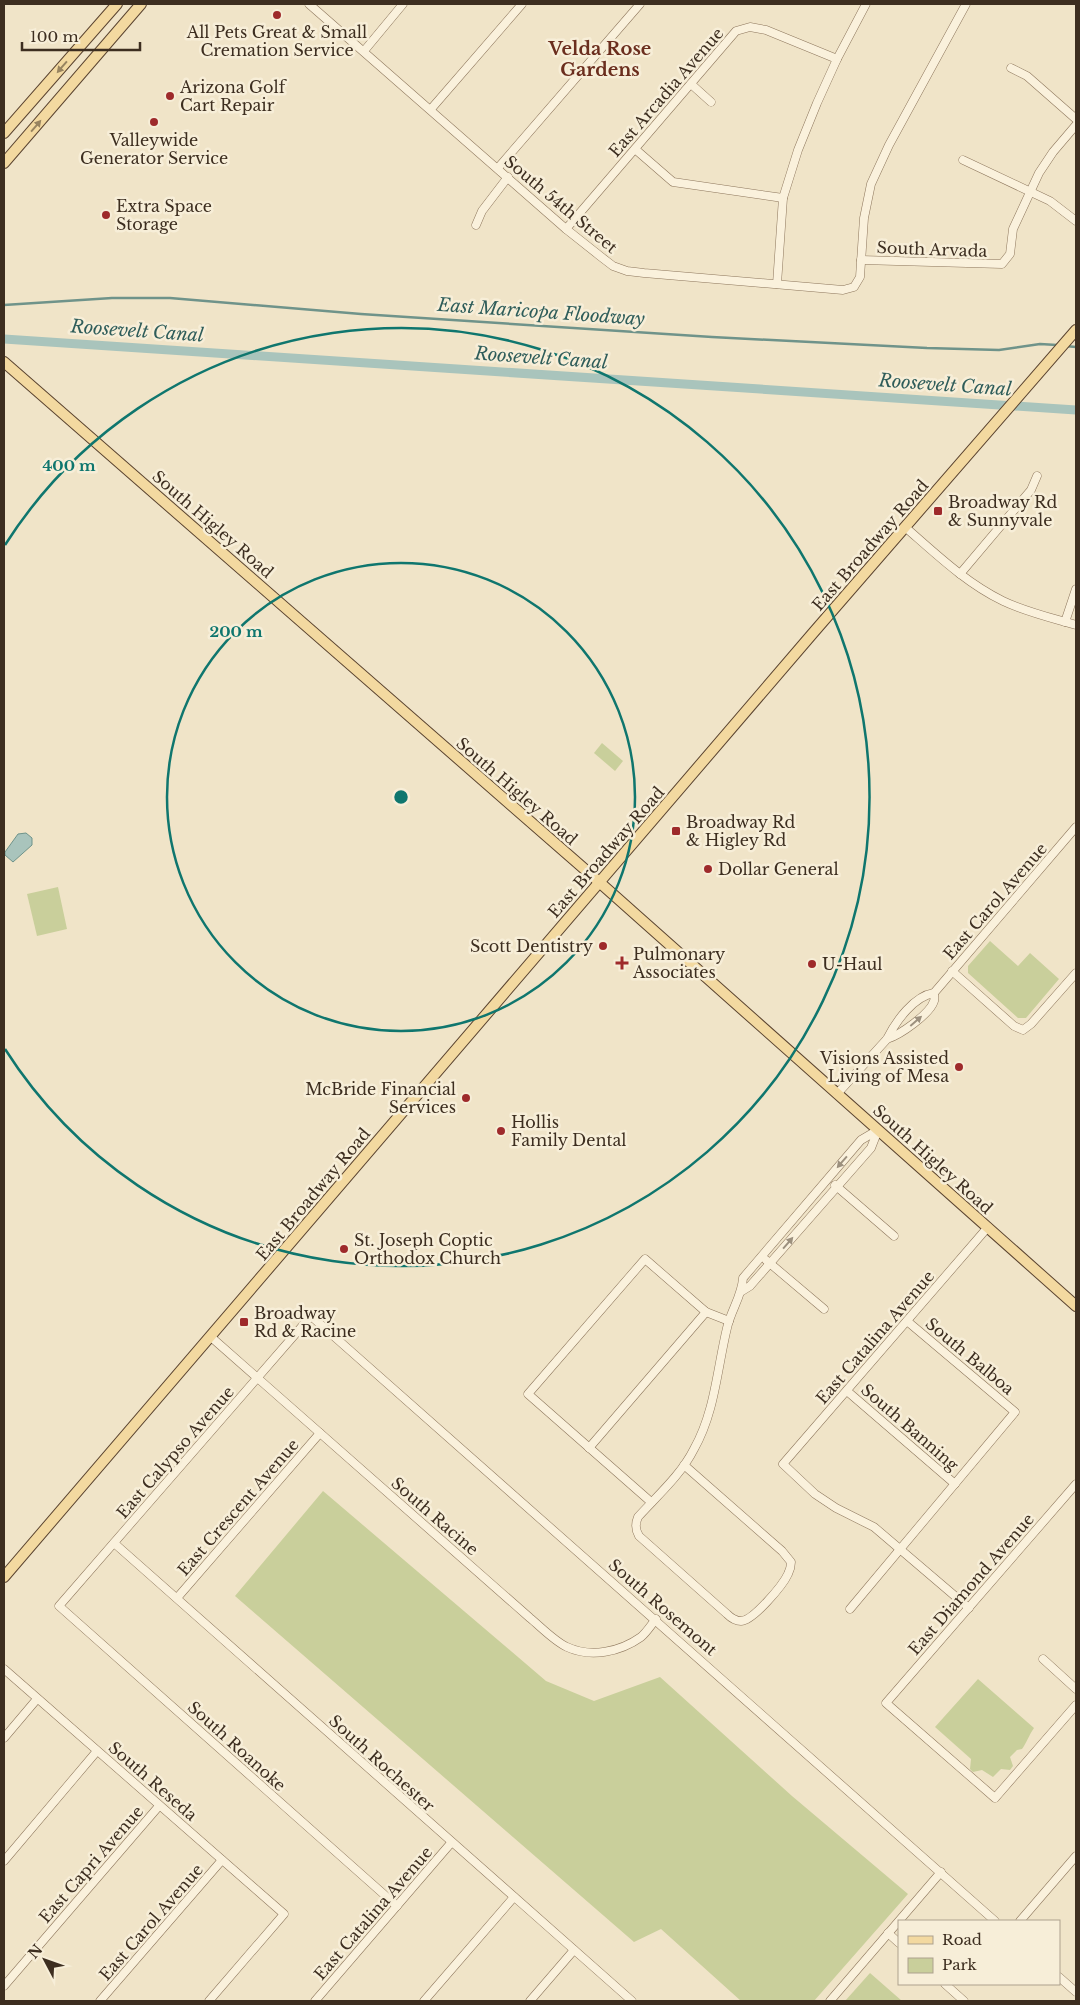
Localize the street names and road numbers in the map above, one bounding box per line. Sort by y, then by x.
street label: East Arcadia Avenue [604,23,728,161]
street label: South 54th Street [500,151,622,257]
street label: South Arvada [876,237,988,261]
street label: South Higley Road [148,466,278,582]
street label: East Broadway Road [808,475,932,615]
street label: South Higley Road [452,733,582,849]
street label: East Broadway Road [544,782,668,922]
street label: East Carol Avenue [939,839,1051,963]
street label: South Higley Road [869,1100,997,1218]
street label: East Broadway Road [252,1123,374,1264]
street label: East Catalina Avenue [812,1266,938,1408]
street label: South Balboa [922,1313,1018,1399]
street label: South Banning [857,1379,963,1475]
street label: East Calypso Avenue [112,1382,238,1522]
street label: East Crescent Avenue [173,1434,303,1580]
street label: South Racine [387,1473,483,1559]
street label: East Diamond Avenue [904,1509,1038,1659]
street label: South Rosemont [605,1554,721,1660]
street label: South Roanoke [184,1697,290,1795]
street label: South Rochester [325,1710,439,1816]
street label: South Reseda [105,1737,202,1825]
street label: East Capri Avenue [35,1801,147,1927]
street label: East Catalina Avenue [310,1842,436,1984]
street label: East Carol Avenue [95,1860,207,1984]

